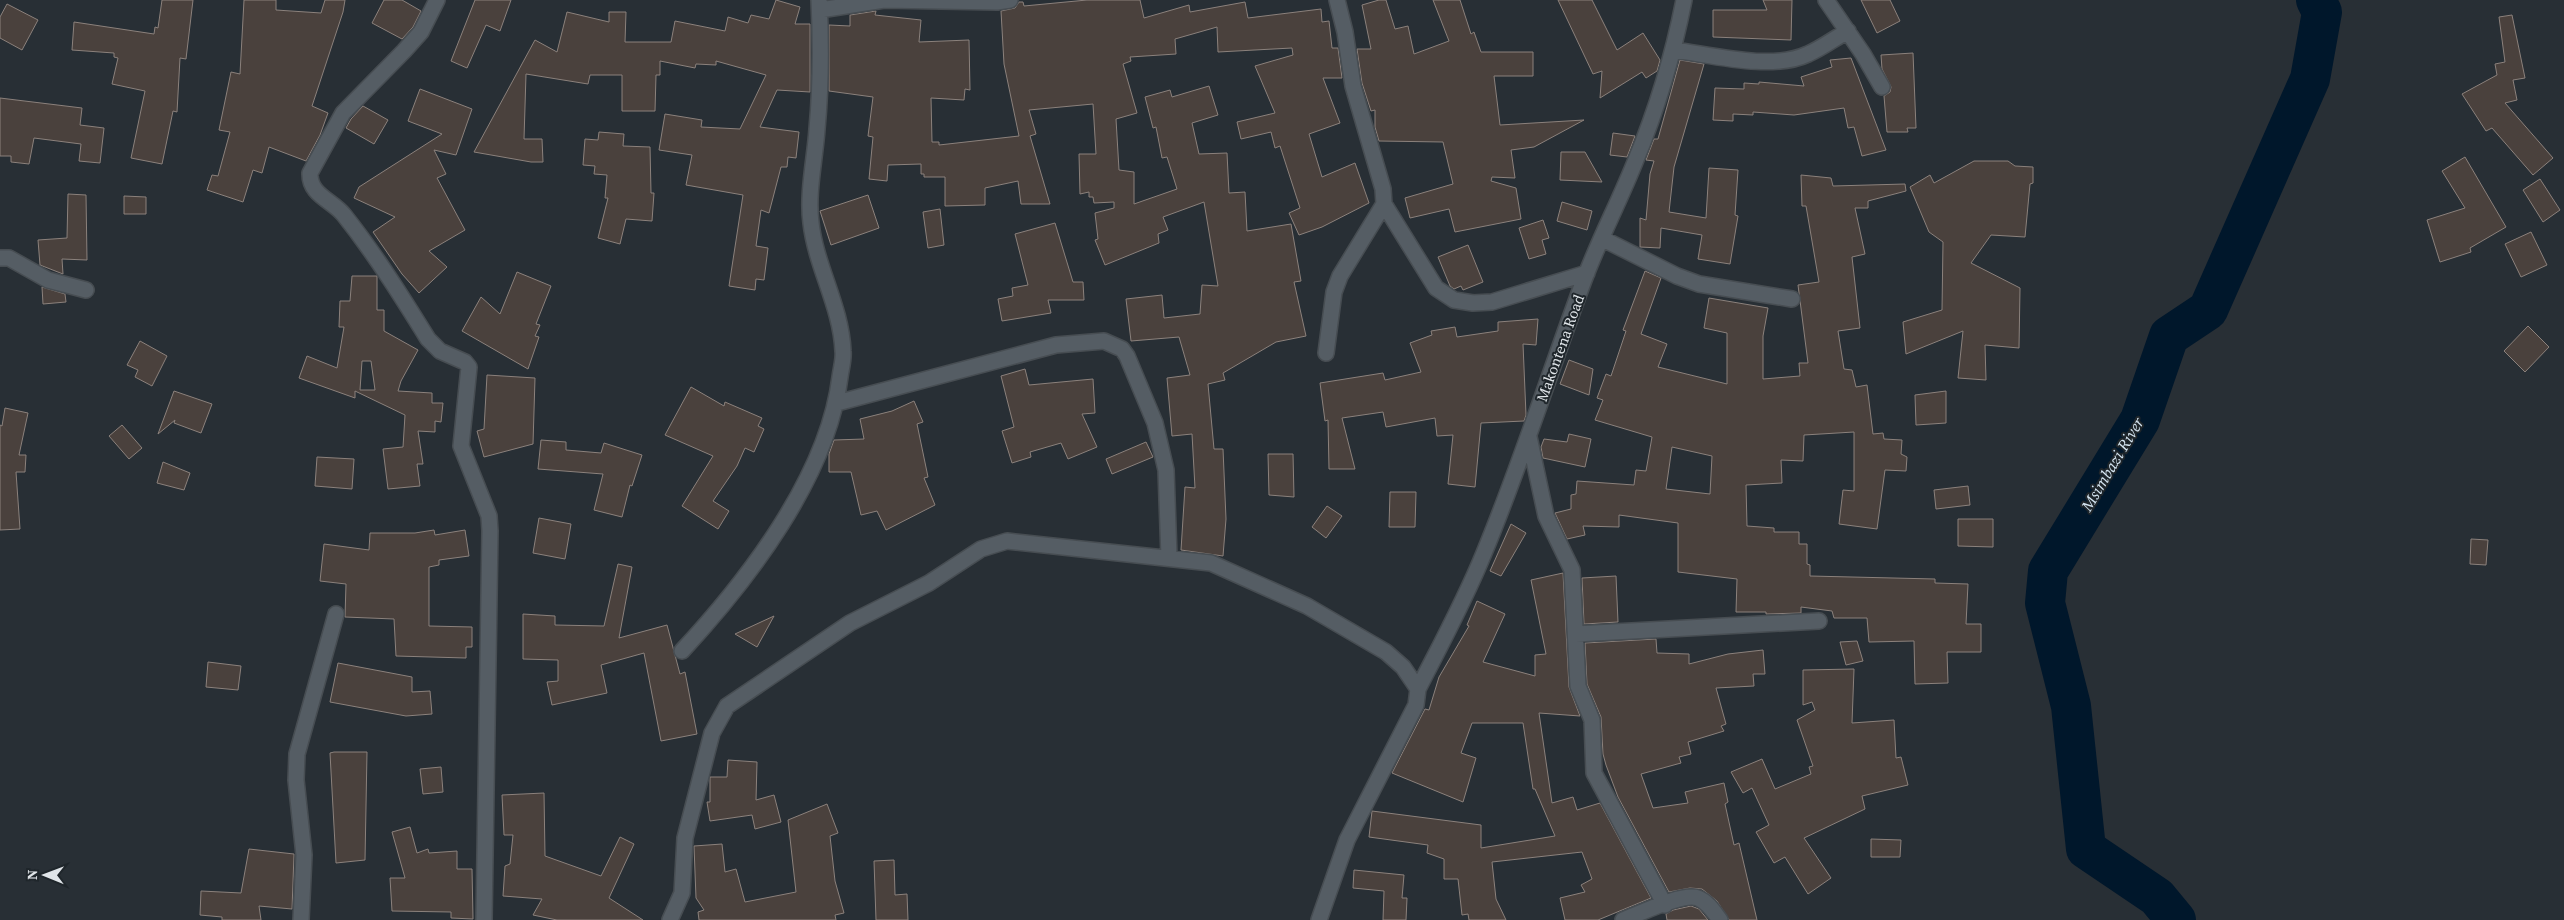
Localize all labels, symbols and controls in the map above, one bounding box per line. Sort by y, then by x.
street label: Makontena Road [1531,291,1589,405]
water label: Msimbazi River [2075,413,2149,516]
north arrow [20,850,70,900]
text: N [22,869,42,880]

